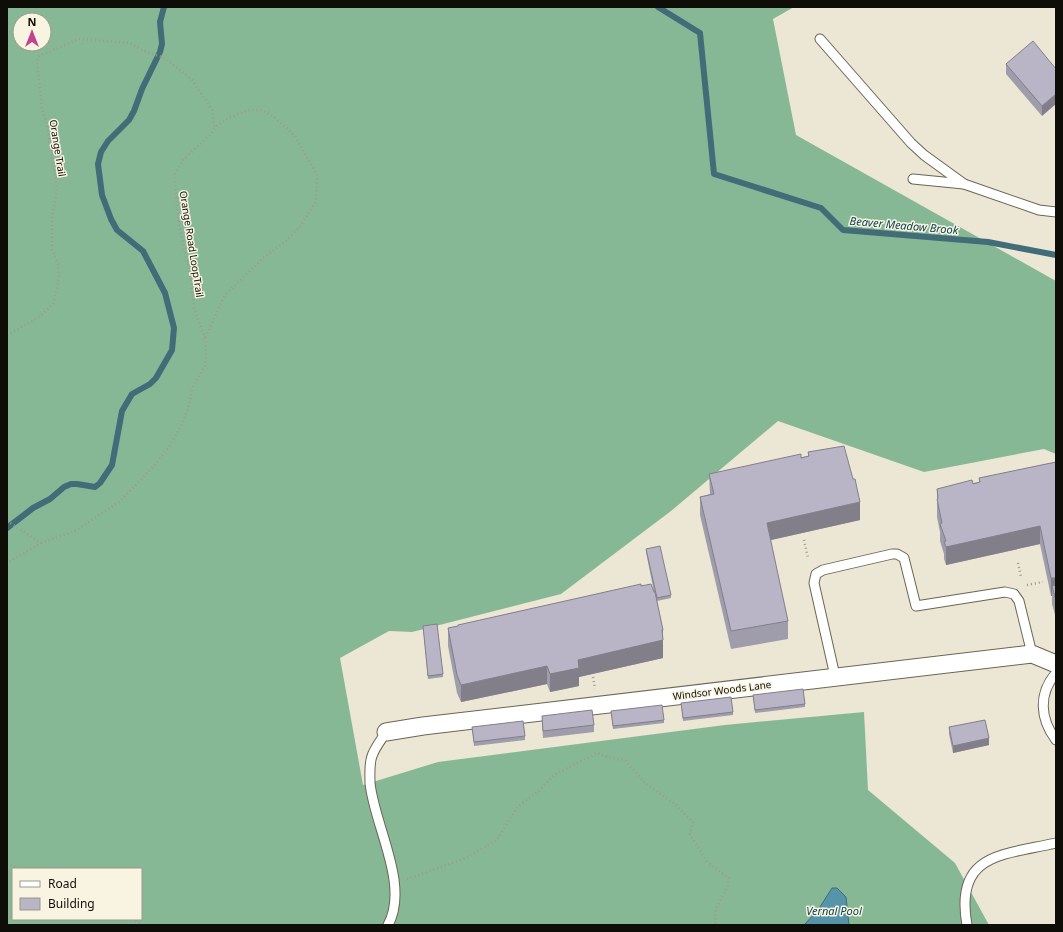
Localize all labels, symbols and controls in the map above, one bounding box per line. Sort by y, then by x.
north arrow [12,12,52,52]
text: N [28,14,36,29]
street label: Orange Trail [47,118,69,178]
street label: Orange Road LoopTrail [177,190,207,298]
water label: Beaver Meadow Brook [849,213,959,237]
street label: Windsor Woods Lane [672,677,772,703]
legend [12,868,142,920]
text: Road [48,875,77,892]
text: Building [48,895,95,912]
water label: Vernal Pool [806,903,863,918]

